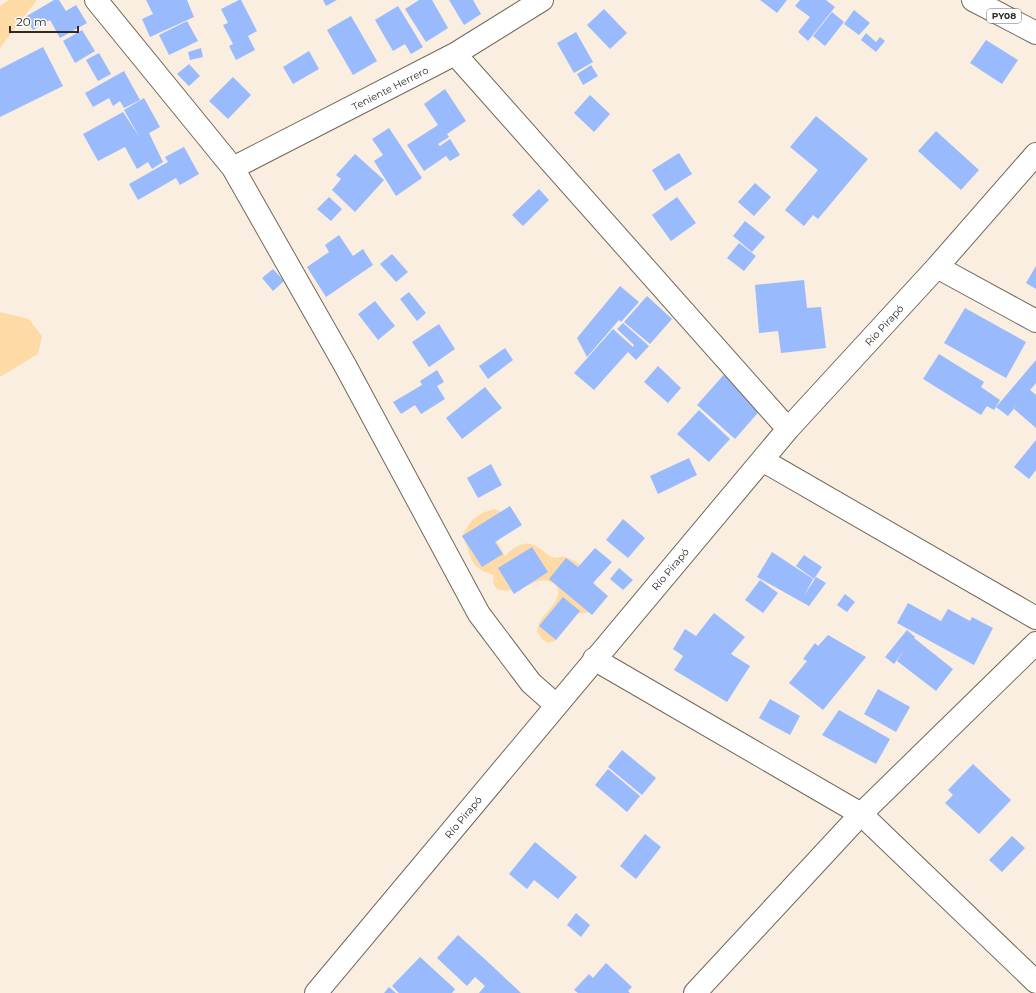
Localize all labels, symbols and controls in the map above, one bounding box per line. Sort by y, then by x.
scale bar [10,8,78,34]
road number: PY08 [987,9,1021,23]
text: 20 m [16,14,47,29]
street label: Teniente Herrero [350,64,431,113]
street label: Río Pirapó [862,302,907,349]
street label: Río Pirapó [649,546,692,593]
street label: Río Pirapó [442,794,485,841]

